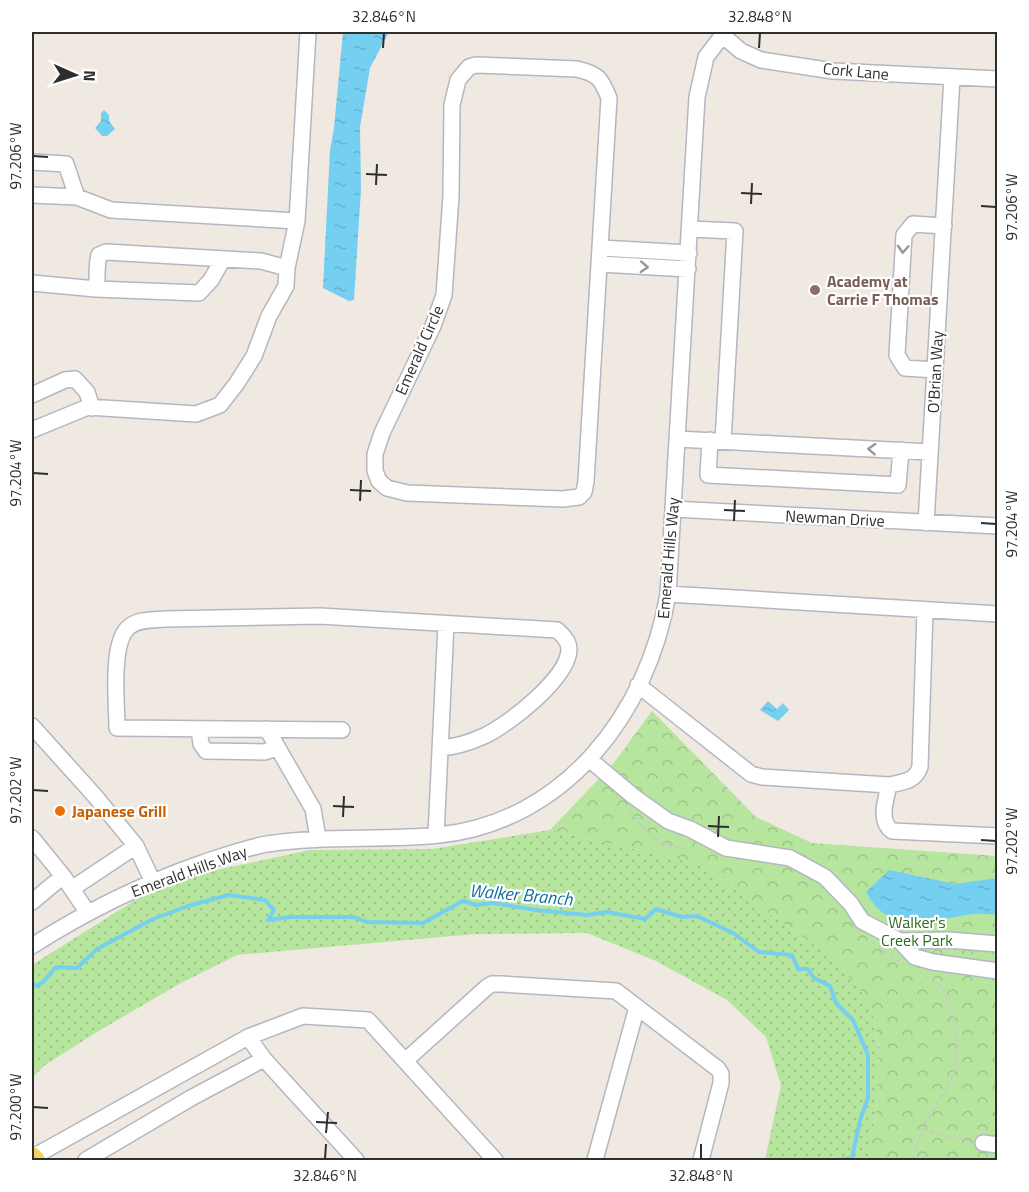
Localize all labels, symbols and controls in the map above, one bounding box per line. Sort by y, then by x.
text: 32.846°N [352,5,416,28]
text: 32.848°N [728,5,792,28]
north arrow [45,45,105,105]
street label: Cork Lane [822,56,890,86]
text: N [78,70,102,82]
text: 97.206°W [4,123,27,189]
text: 97.206°W [1000,174,1023,240]
one-way arrow [897,244,910,253]
one-way arrow [639,260,648,273]
place label: Academy at Carrie F Thomas [827,269,939,311]
marker: Academy at Carrie F Thomas [808,283,822,297]
street label: Emerald Circle [389,301,449,399]
street label: O'Brian Way [921,330,949,414]
text: 97.204°W [4,440,27,506]
one-way arrow [867,442,876,455]
text: 97.204°W [1000,491,1023,557]
street label: Emerald Hills Way [651,496,685,620]
street label: Newman Drive [785,503,885,533]
text: 97.202°W [4,757,27,823]
place label: Japanese Grill [72,799,167,823]
marker: Japanese Grill [53,804,67,818]
text: 97.202°W [1000,808,1023,874]
street label: Emerald Hills Way [128,839,251,903]
water label: Walker Branch [468,877,575,913]
park label: Walker's Creek Park [881,910,953,952]
text: 97.200°W [4,1074,27,1140]
text: 32.846°N [293,1164,357,1187]
text: 32.848°N [669,1164,733,1187]

